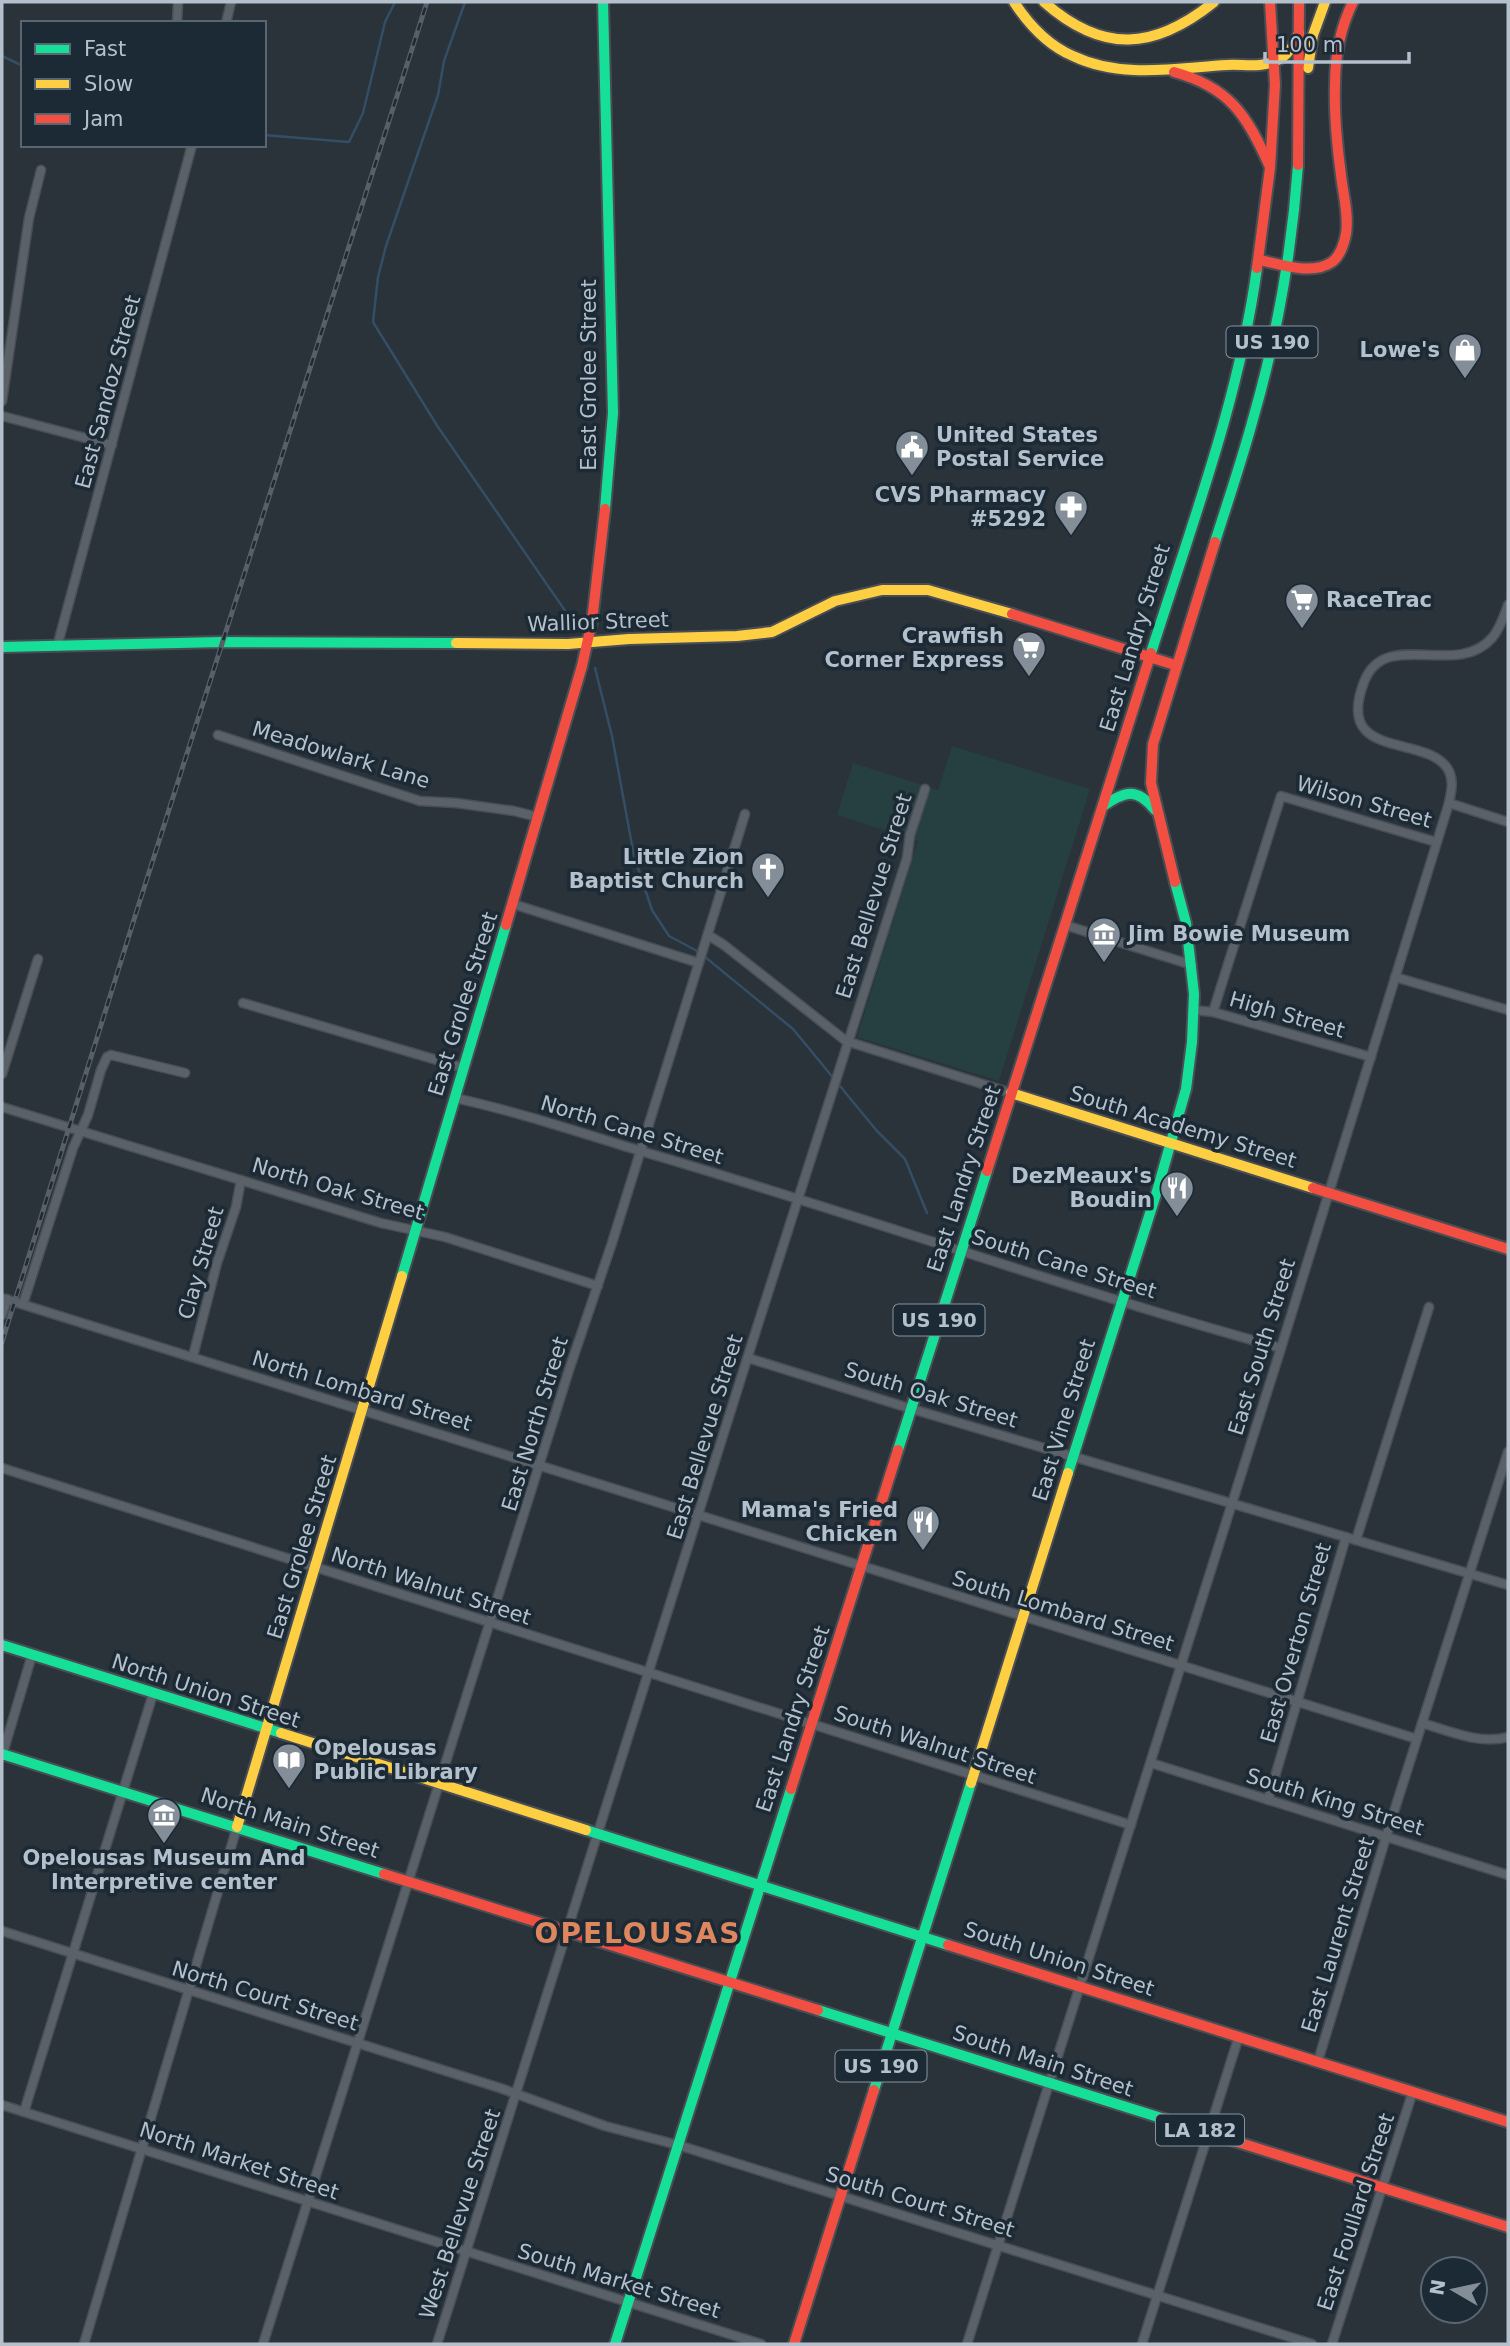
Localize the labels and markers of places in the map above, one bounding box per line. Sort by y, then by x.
shop icon: Lowe's [1446,331,1484,380]
place label: Lowe's [1360,338,1440,362]
place label: United States Postal Service [936,423,1104,471]
public building icon: United States Postal Service [893,428,931,477]
place label: CVS Pharmacy #5292 [875,483,1046,531]
pharmacy icon: CVS Pharmacy #5292 [1052,488,1090,537]
supermarket icon: RaceTrac [1283,581,1321,630]
place label: RaceTrac [1326,588,1432,612]
place label: Crawfish Corner Express [824,624,1004,672]
supermarket icon: Crawfish Corner Express [1010,629,1048,678]
place label: Little Zion Baptist Church [569,845,744,893]
church icon: Little Zion Baptist Church [749,850,787,899]
museum icon: Jim Bowie Museum [1085,915,1123,964]
place label: Jim Bowie Museum [1126,922,1350,946]
place label: DezMeaux's Boudin [1011,1164,1152,1212]
restaurant icon: DezMeaux's Boudin [1158,1169,1196,1218]
place label: Mama's Fried Chicken [741,1498,898,1546]
restaurant icon: Mama's Fried Chicken [904,1503,942,1552]
place label: Opelousas Public Library [314,1736,478,1784]
library icon: Opelousas Public Library [270,1741,308,1790]
museum icon: Opelousas Museum And Interpretive center [145,1796,183,1845]
place label: Opelousas Museum And Interpretive center [22,1846,306,1894]

